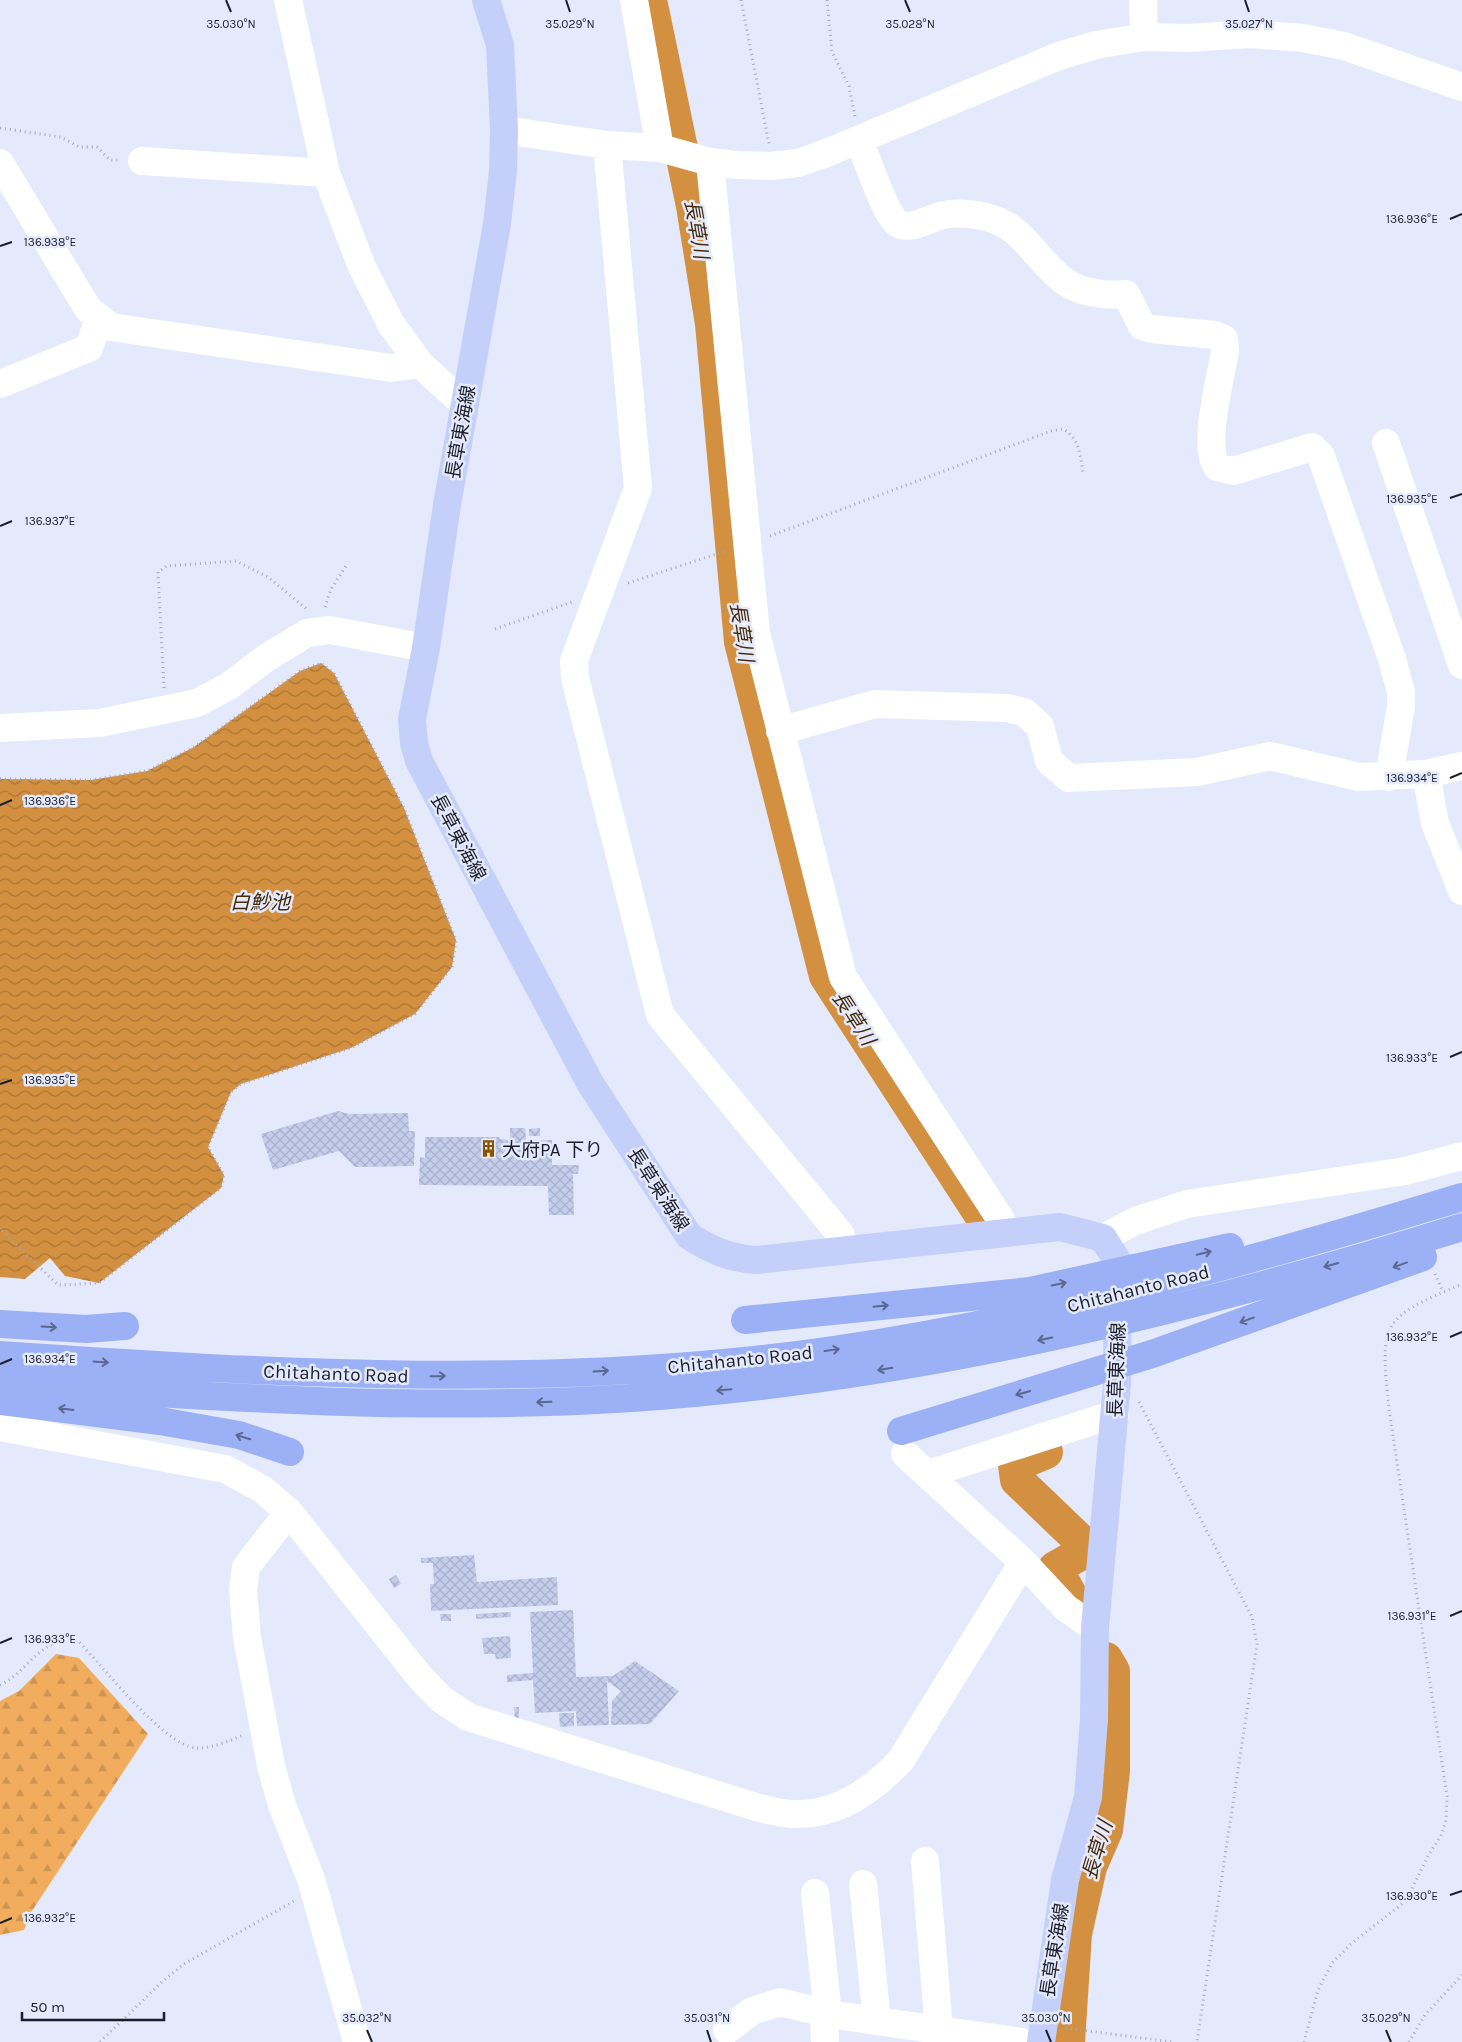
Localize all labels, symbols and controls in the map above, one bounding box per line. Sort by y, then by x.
text: 35.030°N [206,17,256,31]
text: 35.029°N [545,17,595,31]
text: 35.028°N [885,17,935,31]
text: 35.027°N [1225,17,1273,31]
water label: 長草川 [680,198,713,263]
text: 136.936°E [1386,212,1438,226]
text: 136.938°E [24,235,76,249]
street label: 長草東海線 [442,383,480,481]
text: 136.935°E [1386,492,1438,506]
text: 136.937°E [25,514,75,528]
water label: 長草川 [725,601,758,665]
text: 136.934°E [1386,771,1438,785]
street label: 長草東海線 [426,790,490,885]
text: 136.936°E [24,794,76,808]
water label: 白魦池 [230,891,292,914]
water label: 長草川 [828,987,881,1051]
text: 136.933°E [1386,1051,1438,1065]
text: 136.935°E [24,1073,76,1087]
building icon: 大府PA 下り [478,1139,498,1159]
place label: 大府PA 下り [502,1139,603,1161]
street label: 長草東海線 [623,1144,693,1235]
one-way arrow [1195,1247,1211,1257]
street label: Chitahanto Road [1065,1261,1212,1317]
one-way arrow [1324,1261,1340,1271]
one-way arrow [1393,1261,1408,1270]
one-way arrow [1051,1279,1067,1288]
one-way arrow [873,1301,889,1311]
one-way arrow [1240,1316,1255,1325]
one-way arrow [40,1322,56,1331]
street label: 長草東海線 [1104,1322,1130,1418]
text: 136.932°E [1386,1330,1438,1344]
one-way arrow [1037,1335,1053,1344]
street label: Chitahanto Road [667,1341,814,1379]
one-way arrow [824,1345,840,1355]
text: 136.934°E [24,1352,76,1366]
one-way arrow [93,1357,109,1366]
street label: Chitahanto Road [263,1360,409,1388]
one-way arrow [877,1364,893,1374]
one-way arrow [592,1366,608,1376]
one-way arrow [430,1371,446,1381]
one-way arrow [716,1385,732,1395]
one-way arrow [1016,1389,1032,1399]
one-way arrow [537,1397,553,1406]
one-way arrow [58,1404,74,1414]
one-way arrow [236,1431,252,1441]
text: 136.931°E [1388,1609,1436,1623]
text: 136.933°E [24,1632,76,1646]
water label: 長草川 [1078,1816,1118,1882]
text: 136.930°E [1386,1889,1438,1903]
street label: 長草東海線 [1037,1902,1073,1999]
text: 136.932°E [24,1911,76,1925]
scale bar [22,1990,165,2022]
text: 50 m [30,1998,65,2016]
text: 35.032°N [342,2011,392,2025]
text: 35.031°N [684,2011,730,2025]
text: 35.030°N [1021,2011,1071,2025]
text: 35.029°N [1361,2011,1411,2025]

